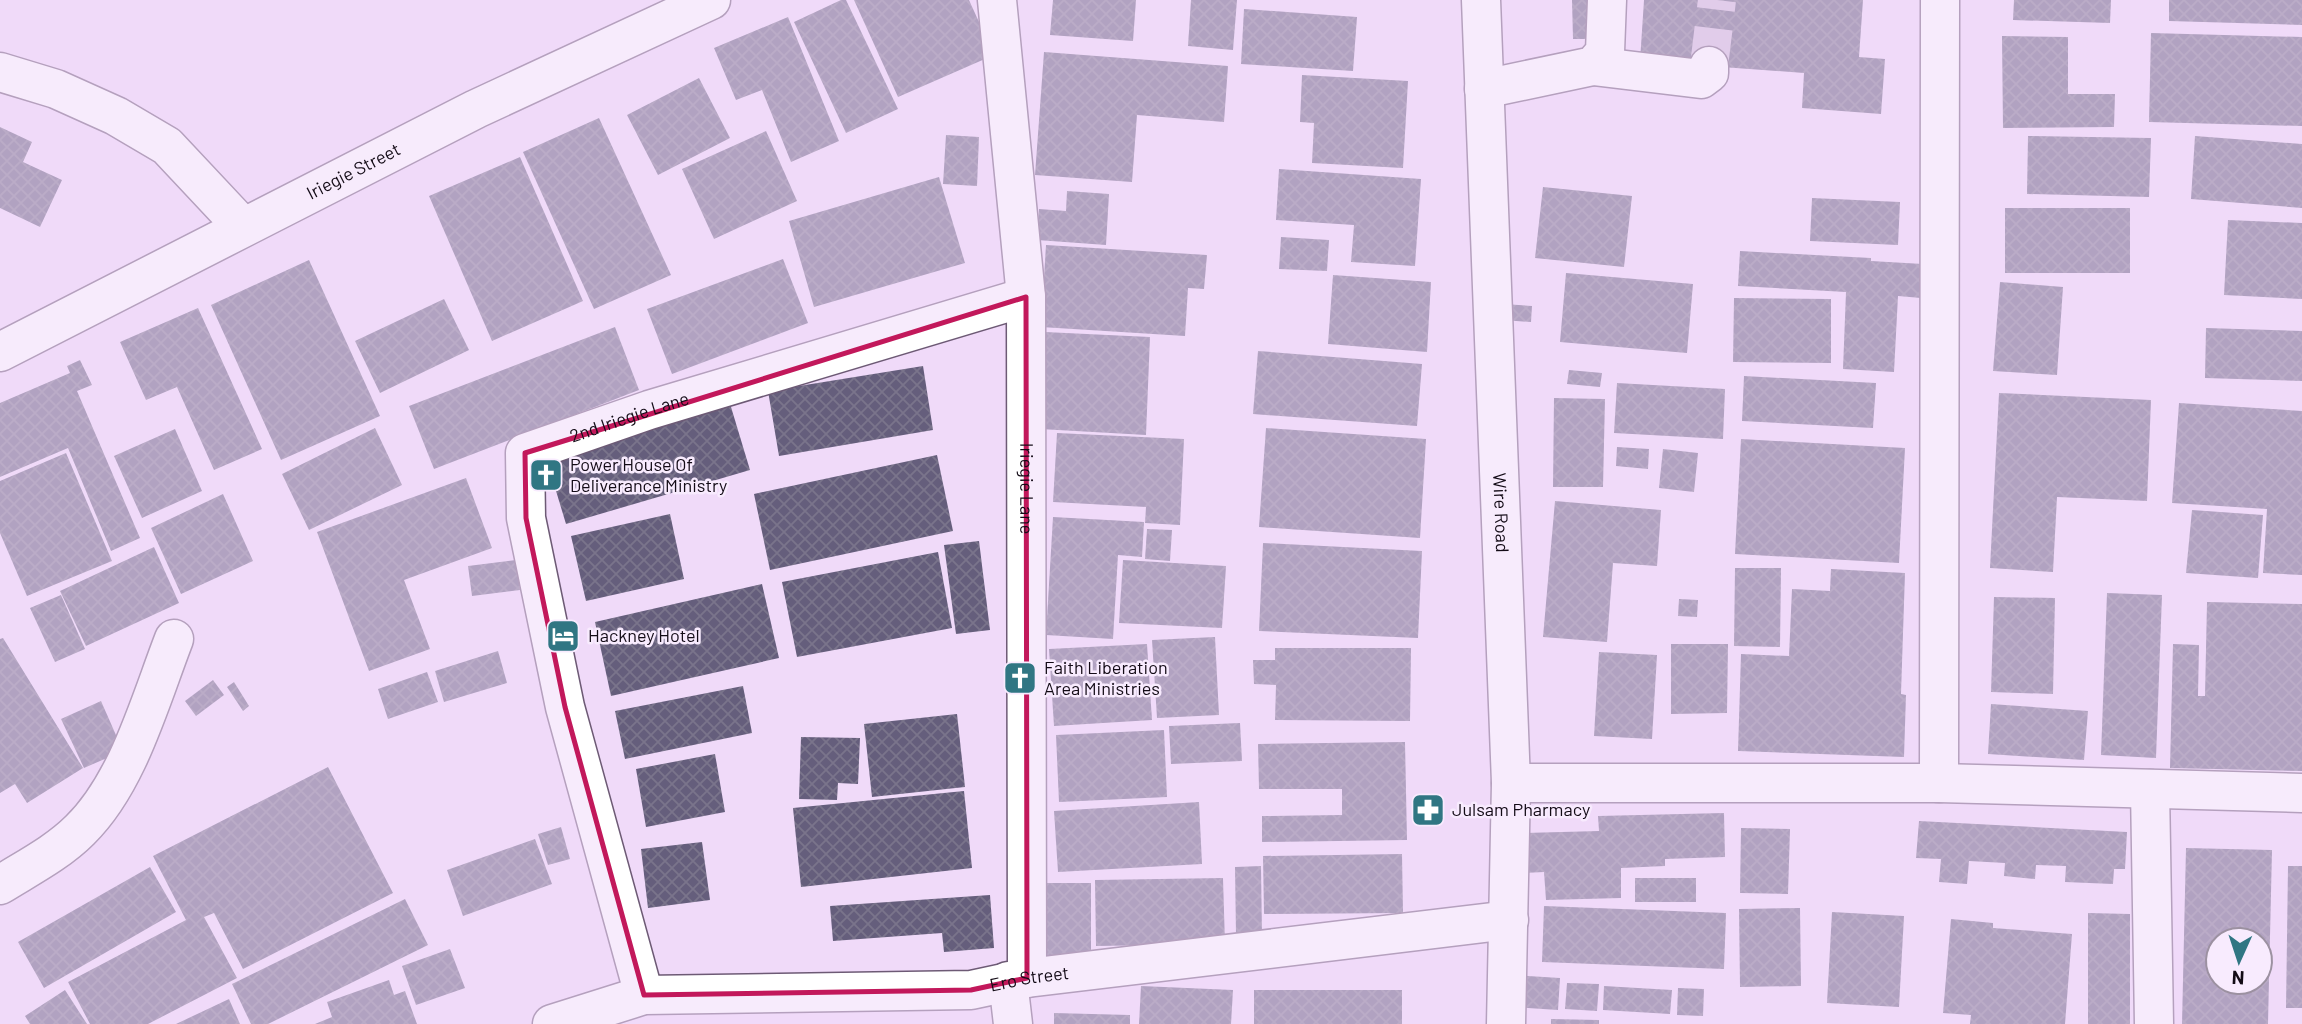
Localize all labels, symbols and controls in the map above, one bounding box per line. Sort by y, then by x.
street label: Iriegie Street [303,138,404,204]
street label: 2nd Iriegie Lane [567,387,691,447]
street label: Iriegie Lane [1016,443,1038,534]
place label: Power House Of Deliverance Ministry [570,453,727,496]
church icon: Power House Of Deliverance Ministry [527,456,565,494]
street label: Wire Road [1489,472,1514,553]
hotel icon: Hackney Hotel [544,617,582,655]
place label: Hackney Hotel [588,624,700,646]
place label: Faith Liberation Area Ministries [1044,656,1168,699]
church icon: Faith Liberation Area Ministries [1001,659,1039,697]
pharmacy icon: Julsam Pharmacy [1409,791,1447,829]
place label: Julsam Pharmacy [1452,798,1590,820]
north arrow [2204,926,2274,996]
street label: Ero Street [988,961,1070,996]
text: N [2231,967,2245,990]

